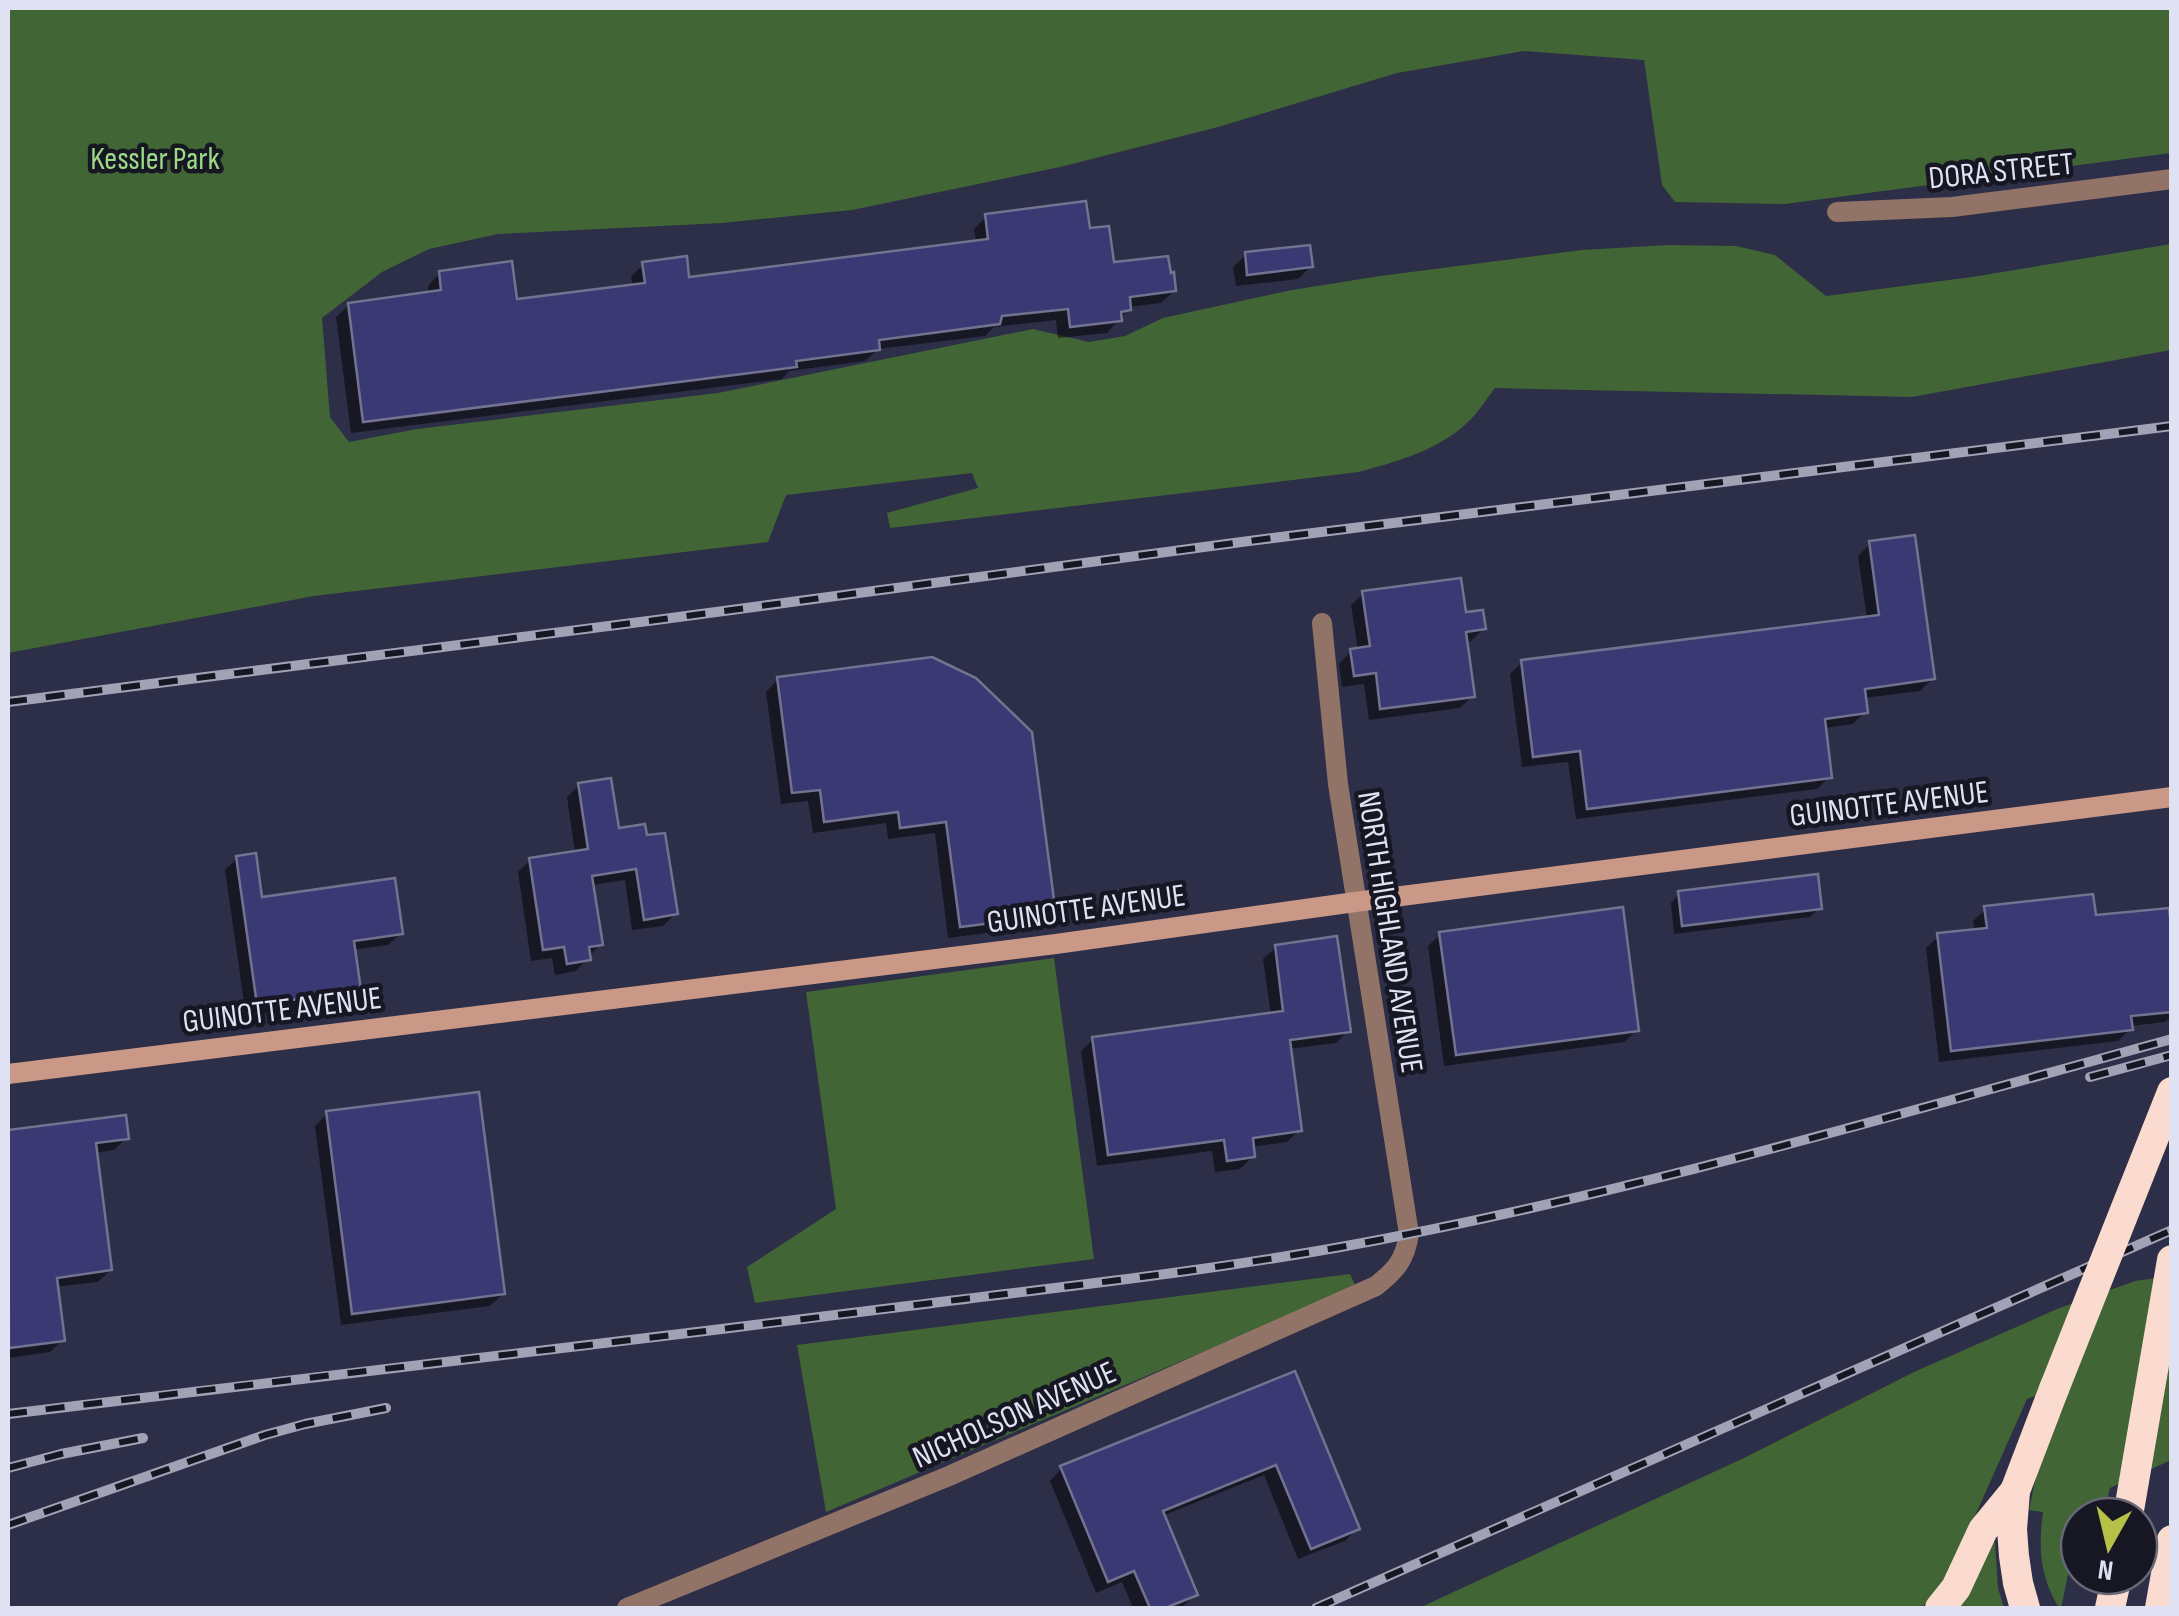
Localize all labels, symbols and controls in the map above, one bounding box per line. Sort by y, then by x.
park label: Kessler Park [90,140,220,179]
street label: DORA STREET [1927,144,2076,198]
street label: GUINOTTE AVENUE [1788,773,1991,836]
street label: NORTH HIGHLAND AVENUE [1348,789,1431,1076]
street label: GUINOTTE AVENUE [984,876,1188,943]
street label: GUINOTTE AVENUE [181,979,384,1042]
street label: NICHOLSON AVENUE [907,1353,1122,1478]
north arrow [2059,1496,2159,1596]
text: N [2096,1552,2115,1587]

